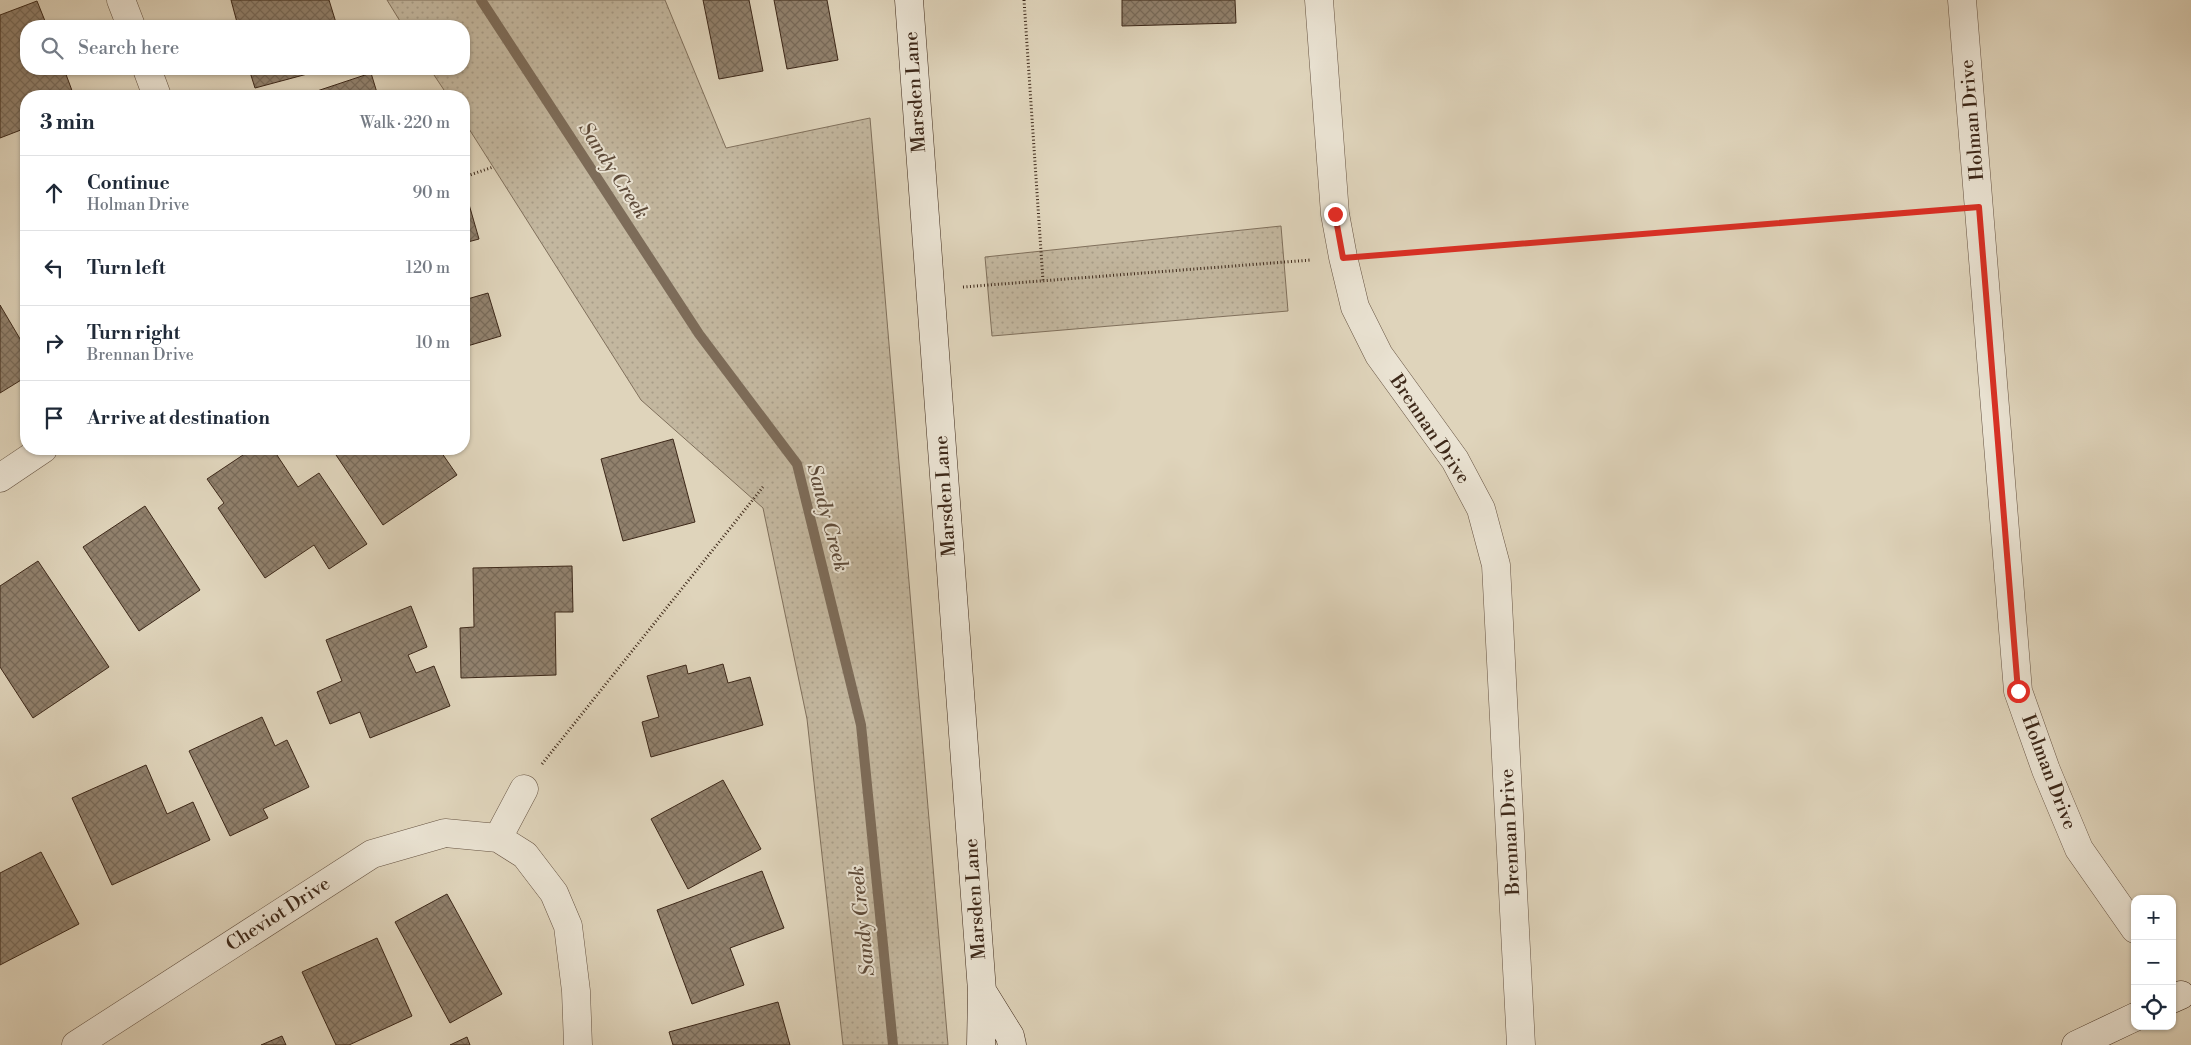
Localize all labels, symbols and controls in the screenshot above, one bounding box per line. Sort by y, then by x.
search box [20,20,470,75]
street label: Marsden Lane [899,30,931,154]
icon: search [38,34,66,62]
text: Search here [78,36,179,60]
street label: Holman Drive [1955,58,1989,182]
text: 3 min [40,110,95,136]
text: Walk · 220 m [360,113,450,133]
water label: Sandy Creek [572,118,654,224]
text: Continue [87,171,170,195]
icon: ahead [40,179,68,207]
text: 90 m [412,183,450,203]
text: Holman Drive [87,195,189,215]
route end [1324,203,1347,226]
icon: left [40,254,68,282]
text: Turn left [87,256,166,280]
text: 120 m [406,258,450,278]
text: Turn right [87,321,180,345]
icon: right [40,329,68,357]
text: 10 m [416,333,450,353]
text: Brennan Drive [87,345,194,365]
street label: Brennan Drive [1384,369,1475,488]
icon: arrive [40,404,68,432]
text: Arrive at destination [87,406,270,430]
street label: Marsden Lane [929,434,961,558]
water label: Sandy Creek [801,461,853,575]
route start [2007,680,2030,703]
street label: Holman Drive [2016,711,2082,833]
street label: Brennan Drive [1495,768,1525,897]
street label: Marsden Lane [959,837,991,961]
water label: Sandy Creek [845,865,881,977]
street label: Cheviot Drive [221,871,335,957]
map controls [2131,895,2176,1030]
button: + [2131,895,2176,940]
button: − [2131,940,2176,985]
button: locate [2131,985,2176,1030]

